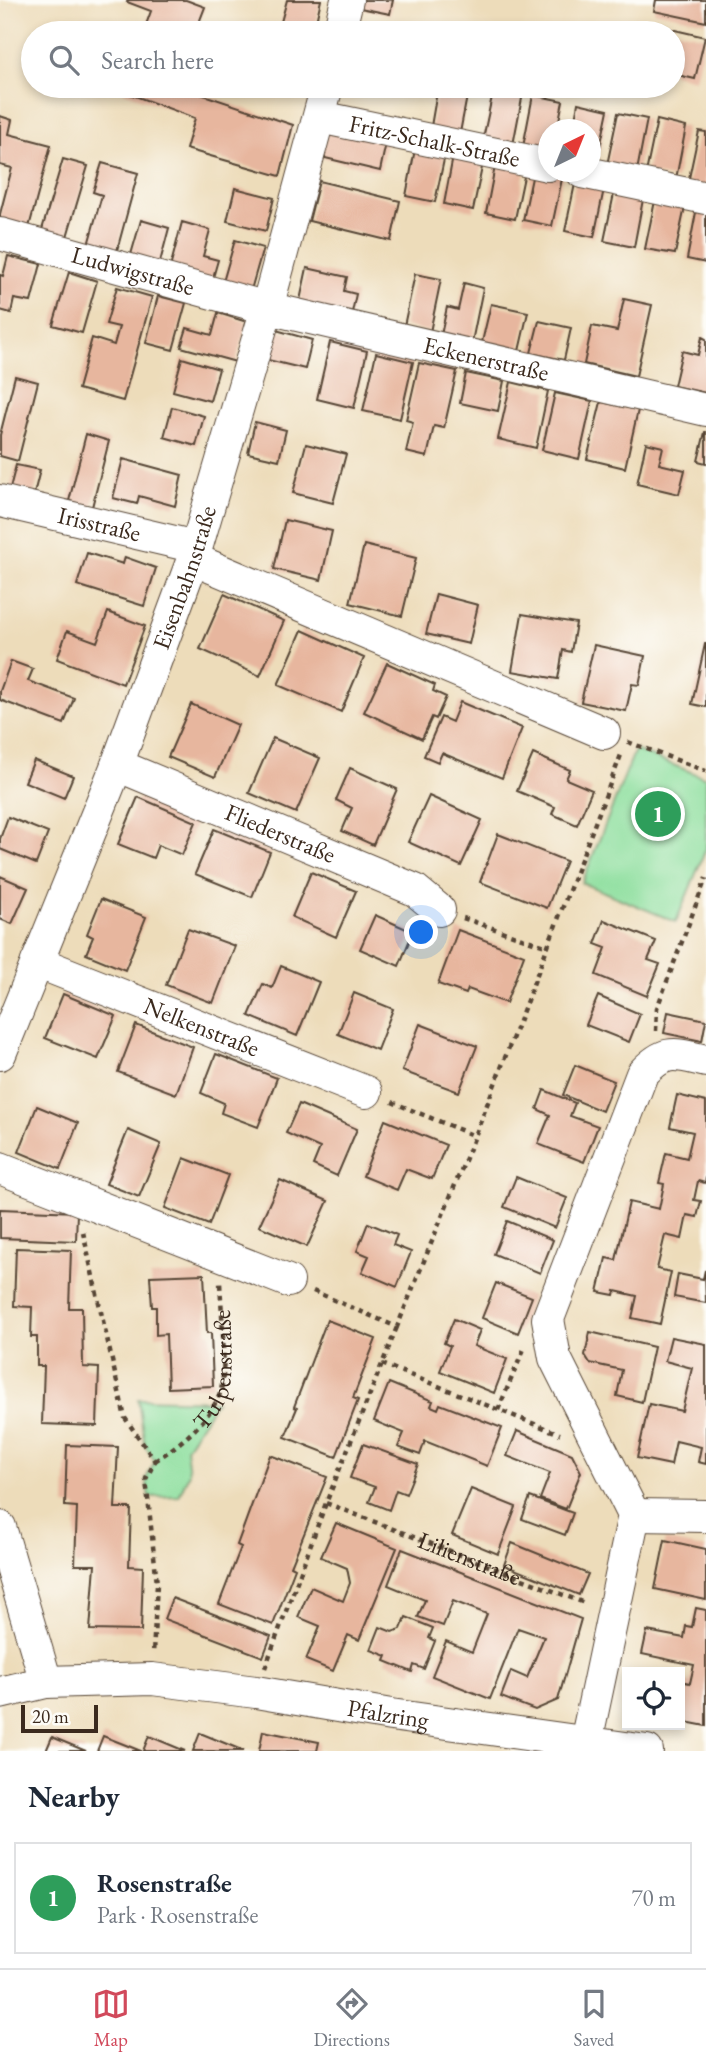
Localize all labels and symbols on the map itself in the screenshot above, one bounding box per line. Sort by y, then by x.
street label: Fritz-Schalk-Straße [346,108,523,174]
north arrow [538,119,601,182]
street label: Ludwigstraße [68,239,198,302]
street label: Eckenerstraße [420,329,552,388]
street label: Irisstraße [55,499,144,549]
street label: Eisenbahnstraße [145,502,223,654]
pin: 1 [635,788,681,840]
street label: Fliederstraße [220,796,340,870]
your location [404,915,438,949]
street label: Nelkenstraße [139,990,264,1063]
street label: Tulpenstraße [186,1309,239,1436]
street label: Lilienstraße [414,1524,526,1592]
street label: Pfalzring [345,1692,431,1735]
scale bar [21,1702,98,1734]

